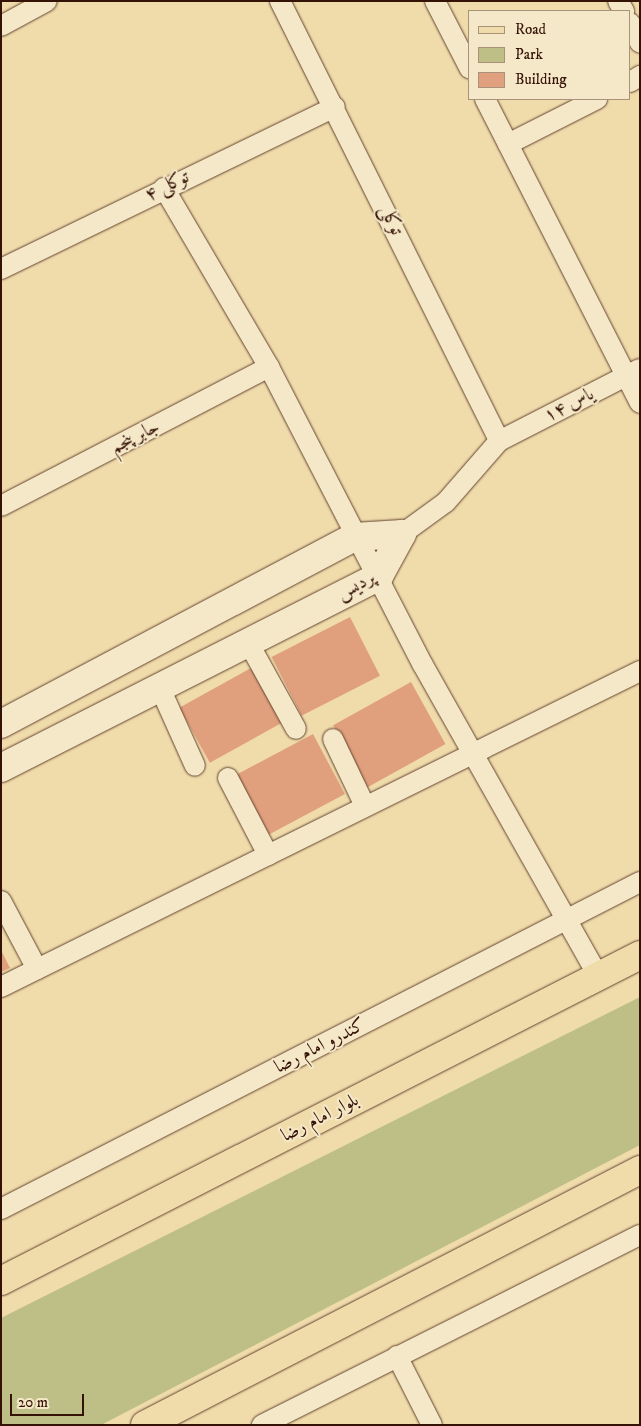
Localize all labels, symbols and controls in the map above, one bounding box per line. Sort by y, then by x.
legend [468,10,631,100]
text: Road [515,20,546,39]
text: Park [515,45,543,64]
text: Building [515,70,567,89]
street label: توکلی ۴ [141,166,193,206]
street label: توکلی [374,201,408,239]
street label: یاس ۱۴ [540,383,598,427]
street label: جابر پنجم [107,415,163,459]
street label: پردیس [333,566,379,606]
street label: کندرو امام رضا [271,1013,369,1079]
street label: بلوار امام رضا [277,1089,363,1147]
scale bar [12,1384,86,1416]
text: 20 m [18,1393,48,1412]

